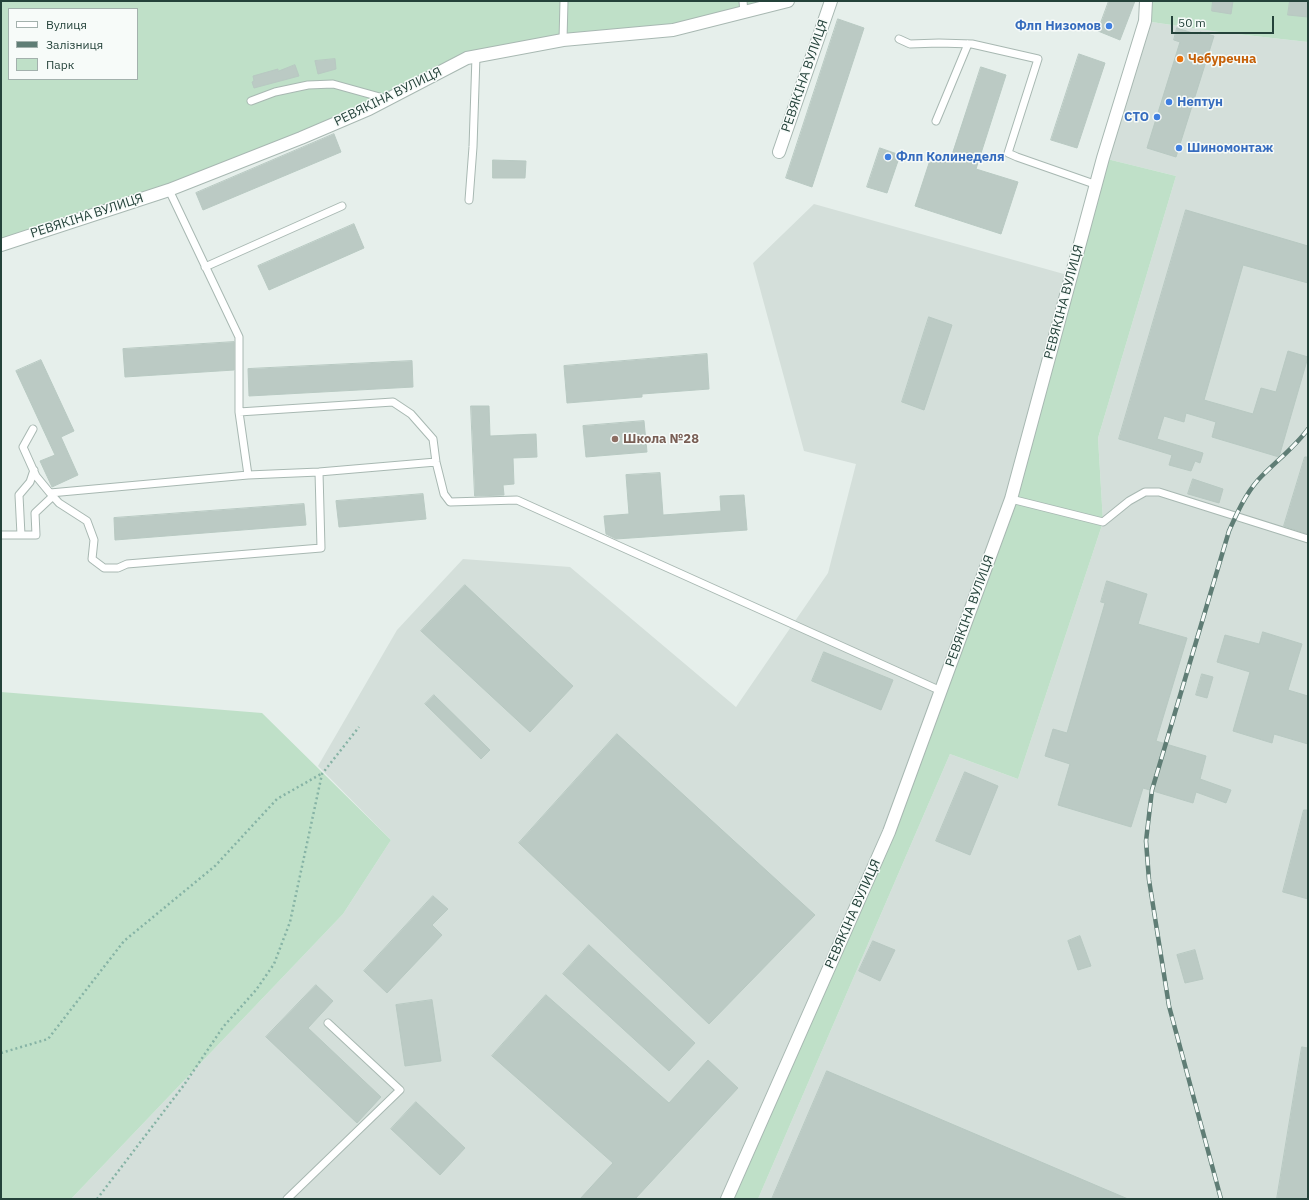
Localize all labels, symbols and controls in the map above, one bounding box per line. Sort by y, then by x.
legend [8,8,138,80]
scale bar [1173,8,1276,34]
text: 50 m [1178,15,1206,30]
text: Вулиця [46,17,87,32]
street label: РЕВЯКІНА ВУЛИЦЯ [778,18,832,134]
place label: Флп Низомов [1015,18,1101,34]
marker: Флп Низомов [1104,21,1114,31]
text: Залізниця [46,37,103,52]
place label: Чебуречна [1188,51,1256,67]
marker: Чебуречна [1175,54,1185,64]
text: Парк [46,57,74,72]
street label: РЕВЯКІНА ВУЛИЦЯ [332,64,444,130]
place label: Нептун [1177,94,1223,110]
marker: Нептун [1164,97,1174,107]
place label: СТО [1124,109,1149,125]
marker: СТО [1152,112,1162,122]
place label: Шиномонтаж [1187,140,1273,156]
marker: Шиномонтаж [1174,143,1184,153]
place label: Флп Колинеделя [896,149,1005,165]
marker: Флп Колинеделя [883,152,893,162]
street label: РЕВЯКІНА ВУЛИЦЯ [29,190,145,242]
street label: РЕВЯКІНА ВУЛИЦЯ [1041,243,1087,361]
place label: Школа №28 [623,431,699,447]
marker: Школа №28 [610,434,620,444]
street label: РЕВЯКІНА ВУЛИЦЯ [943,553,997,669]
street label: РЕВЯКІНА ВУЛИЦЯ [822,857,884,971]

